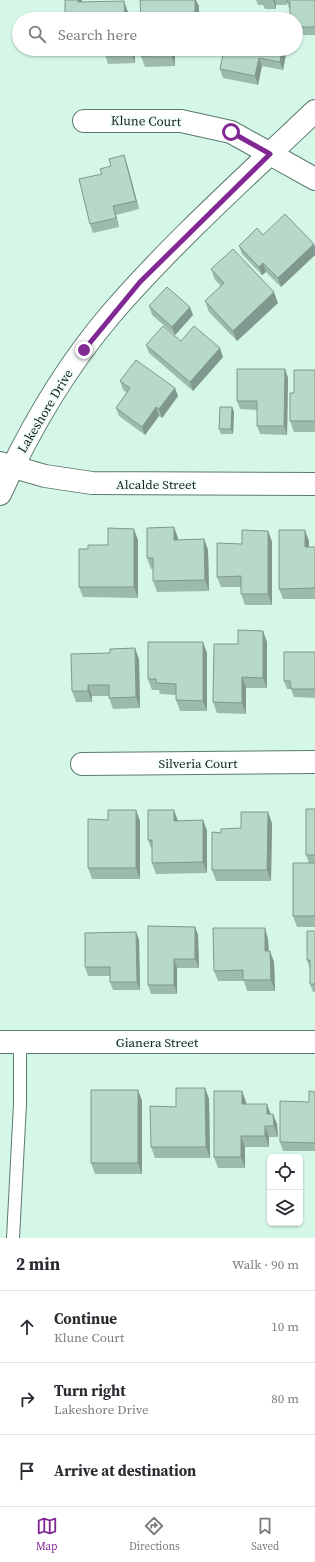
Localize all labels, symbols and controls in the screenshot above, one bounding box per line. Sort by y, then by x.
search box [12,12,303,56]
icon: search [26,23,48,45]
text: Search here [58,24,137,45]
street label: Klune Court [111,112,182,130]
route start [222,123,240,141]
route end [75,341,93,359]
street label: Lakeshore Drive [13,366,77,456]
street label: Alcalde Street [116,476,197,493]
street label: Silveria Court [159,755,238,772]
street label: Gianera Street [116,1034,199,1051]
map controls [267,1154,303,1226]
button: locate [267,1154,303,1190]
button: layers [267,1190,303,1226]
text: 2 min [16,1252,60,1276]
text: Walk · 90 m [232,1256,299,1273]
text: Continue [54,1308,117,1329]
icon: ahead [16,1316,38,1338]
text: 10 m [271,1318,299,1335]
text: Klune Court [54,1329,124,1346]
text: Turn right [54,1380,126,1401]
icon: right [16,1388,38,1410]
text: 80 m [271,1390,299,1407]
text: Lakeshore Drive [54,1401,149,1418]
icon: arrive [16,1460,38,1482]
text: Arrive at destination [54,1460,196,1481]
tab: Map [36,1515,58,1554]
tab: Directions [129,1515,180,1554]
tab: Saved [251,1515,279,1554]

